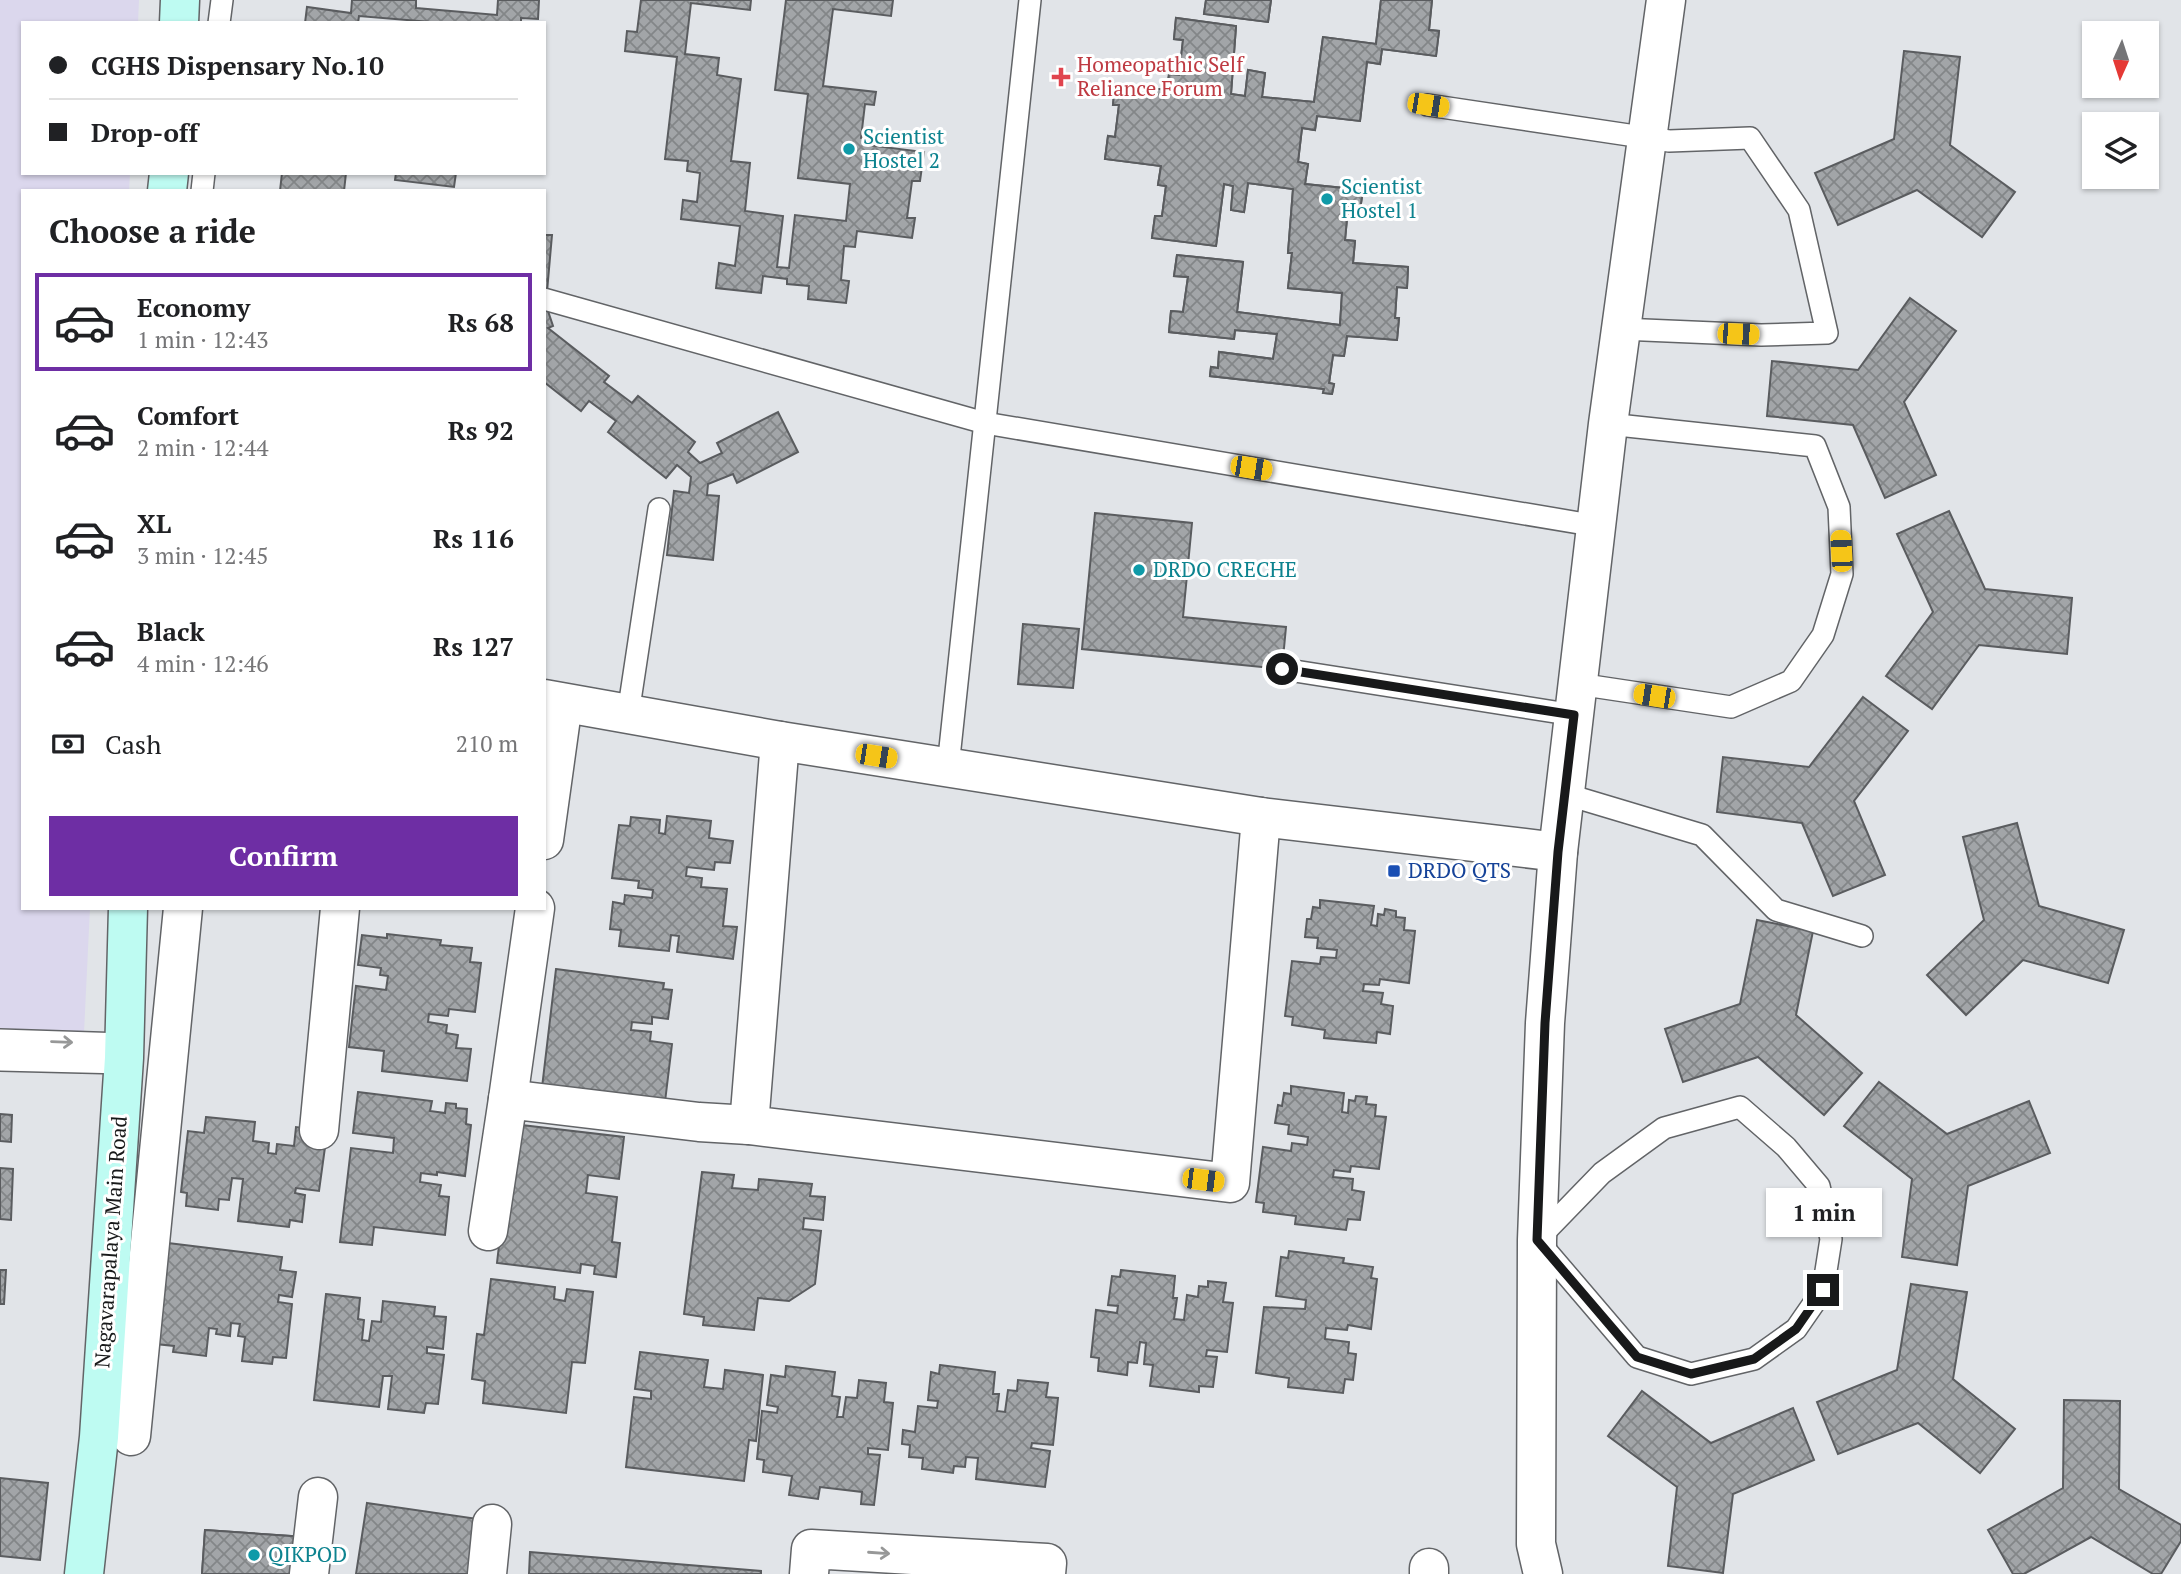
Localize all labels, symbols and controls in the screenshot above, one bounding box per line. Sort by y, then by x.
north arrow [2082,21,2160,98]
map controls [2082,21,2159,189]
text: CGHS Dispensary No.10 [91,48,384,82]
place label: Homeopathic Self Reliance Forum [1077,50,1245,102]
marker: Homeopathic Self Reliance Forum [1051,67,1071,87]
car [1406,91,1451,119]
button: layers [2082,112,2159,189]
text: Drop-off [91,115,198,149]
place label: Scientist Hostel 2 [863,122,945,174]
marker: Scientist Hostel 2 [841,141,857,157]
place label: Scientist Hostel 1 [1341,172,1423,224]
marker: Scientist Hostel 1 [1319,191,1335,207]
text: Choose a ride [49,210,256,252]
text: Economy [137,290,250,324]
icon: car [53,291,116,354]
text: Rs 68 [448,305,514,339]
car [1717,323,1760,345]
text: 1 min · 12:43 [137,324,269,355]
text: Comfort [137,398,239,432]
icon: car [53,399,116,462]
text: Rs 92 [448,413,514,447]
text: 2 min · 12:44 [137,432,269,463]
car [1229,454,1274,482]
text: XL [137,506,171,540]
icon: car [53,507,116,570]
text: Rs 116 [433,521,514,555]
car [1830,529,1853,573]
text: 3 min · 12:45 [137,540,269,571]
place label: DRDO CRECHE [1153,555,1297,583]
marker: DRDO CRECHE [1131,562,1147,578]
text: Black [137,614,205,648]
icon: car [53,615,116,678]
text: Rs 127 [433,629,514,663]
text: 4 min · 12:46 [137,648,269,679]
route start [1266,653,1298,685]
car [1632,682,1677,710]
icon: cash [49,725,87,763]
text: Cash [105,727,161,761]
text: 210 m [456,728,518,759]
car [854,742,899,770]
button: Confirm [49,816,518,896]
place label: DRDO QTS [1408,856,1511,884]
marker: DRDO QTS [1386,863,1402,879]
one-way arrow [50,1035,73,1049]
street label: Nagavarapalaya Main Road [87,1115,133,1369]
car [1181,1167,1226,1193]
callout: 1 min [1765,1188,1881,1238]
text: 1 min [1793,1197,1855,1228]
route end [1807,1274,1839,1306]
place label: QIKPOD [268,1540,347,1568]
marker: QIKPOD [246,1547,262,1563]
one-way arrow [867,1547,890,1560]

